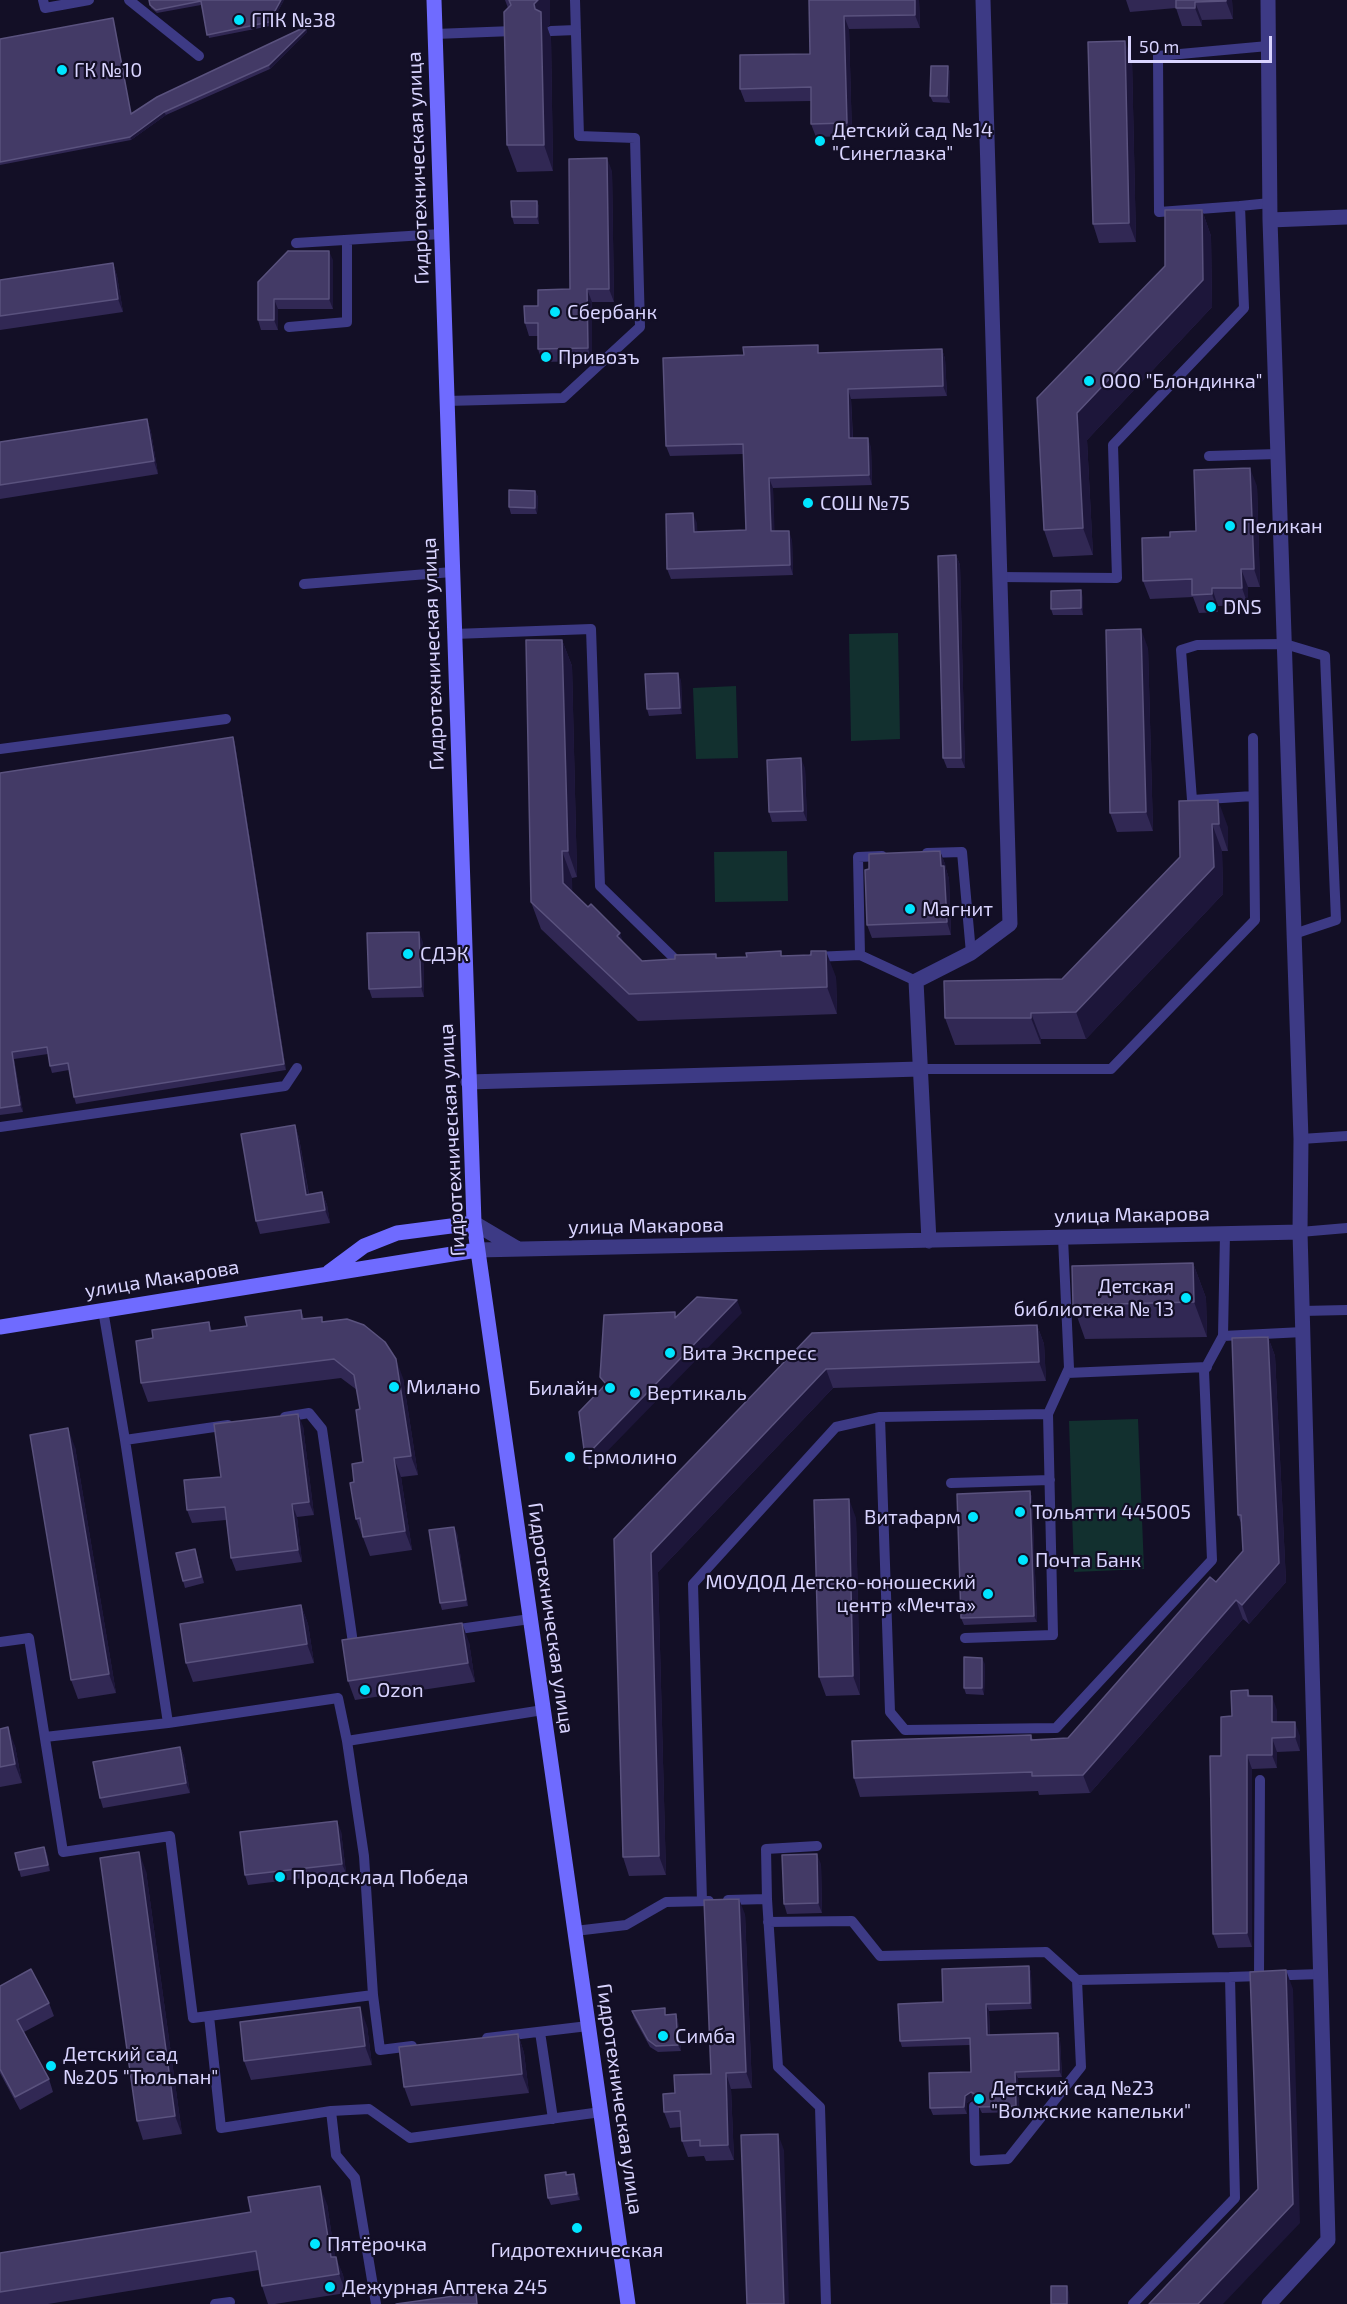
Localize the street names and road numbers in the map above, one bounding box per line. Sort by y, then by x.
street label: Гидротехническая улица [402,51,434,285]
street label: Гидротехническая улица [417,537,449,771]
street label: Гидротехническая улица [434,1023,470,1257]
street label: улица Макарова [1054,1202,1210,1228]
street label: улица Макарова [568,1213,724,1239]
street label: улица Макарова [83,1255,241,1303]
street label: Гидротехническая улица [523,1501,579,1735]
street label: Гидротехническая улица [592,1982,648,2216]

